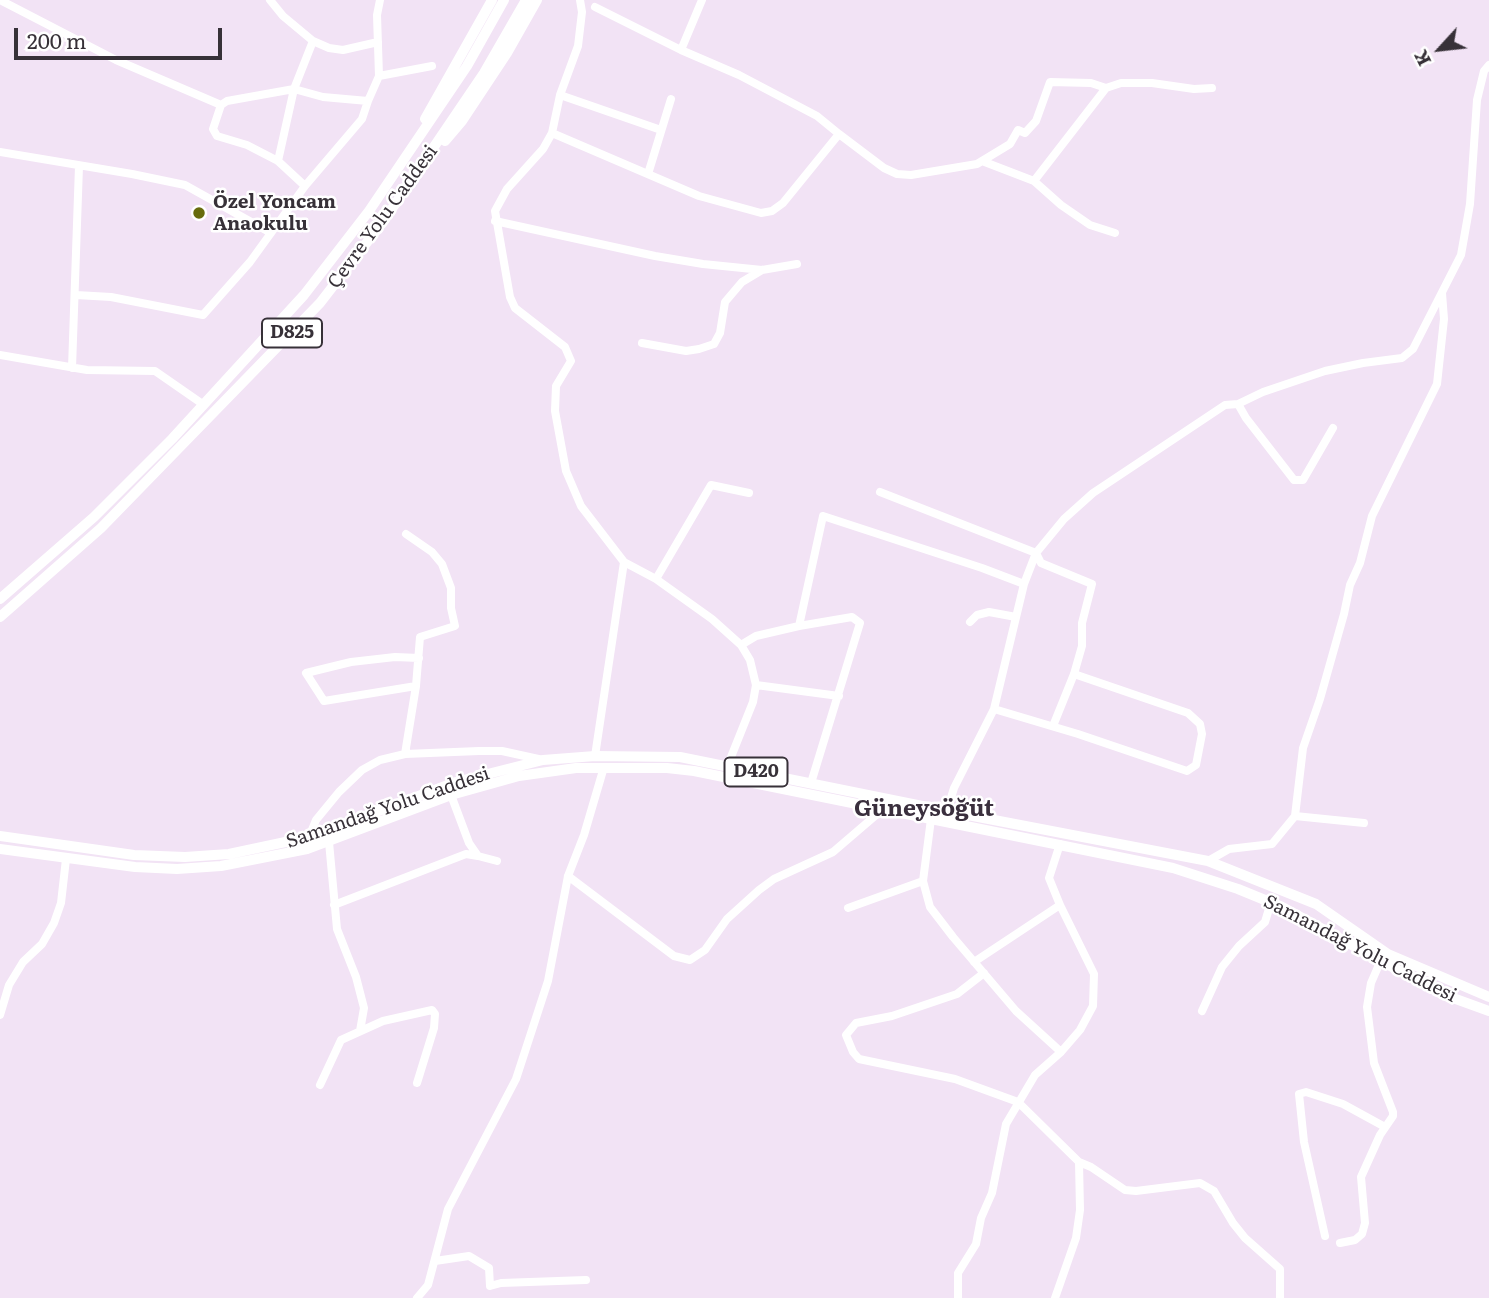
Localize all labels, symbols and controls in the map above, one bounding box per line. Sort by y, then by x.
scale bar [18,14,226,58]
north arrow [1405,14,1475,84]
text: 200 m [27,24,87,55]
text: K [1405,46,1437,72]
street label: Çevre Yolu Caddesi [323,141,443,293]
place label: Özel Yoncam Anaokulu [213,191,336,235]
marker: Özel Yoncam Anaokulu [191,205,207,221]
road number: D825 [262,318,322,348]
road number: D420 [724,758,788,786]
street label: Samandağ Yolu Caddesi [283,762,493,854]
district label: Güneysöğüt [854,795,994,823]
street label: Samandağ Yolu Caddesi [1260,890,1460,1008]

